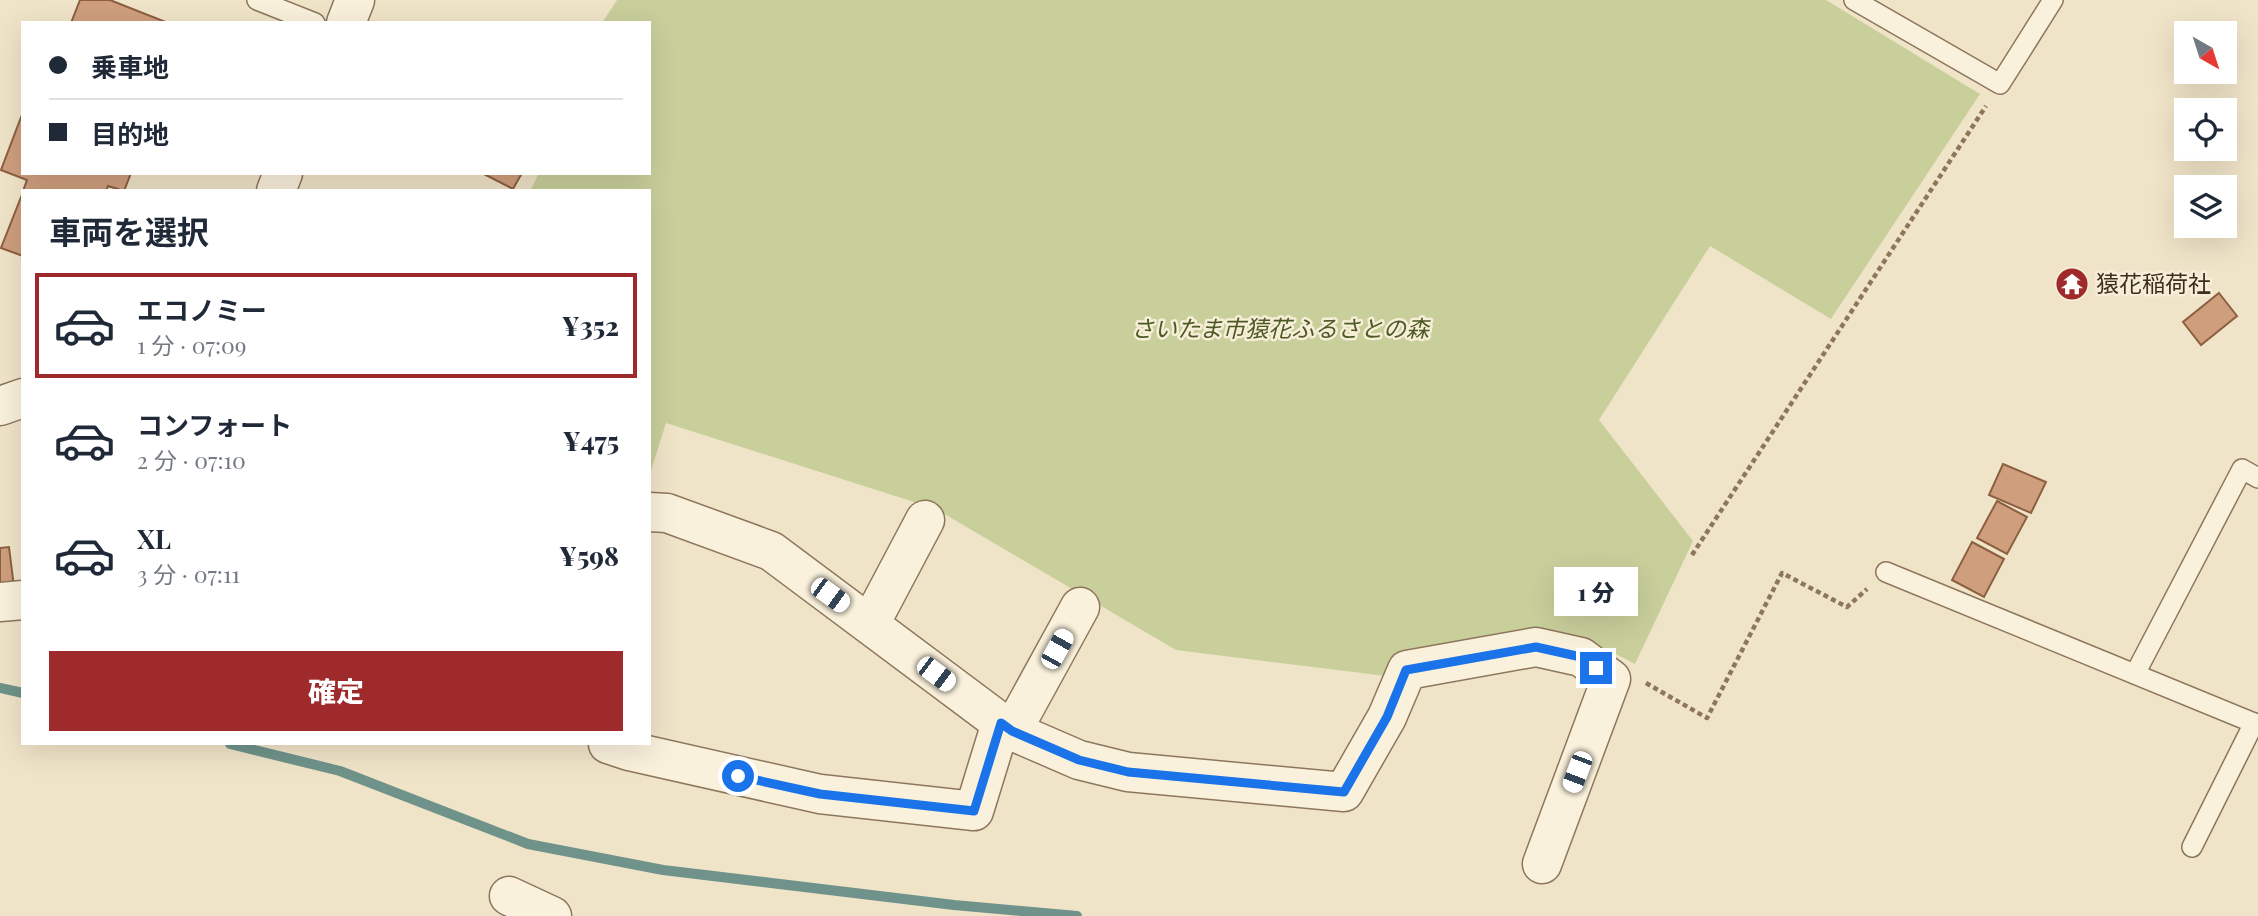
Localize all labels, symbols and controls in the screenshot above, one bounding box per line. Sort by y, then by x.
north arrow [2174,21,2236,84]
map controls [2174,21,2237,238]
text: 乗車地 [91,49,169,84]
button: locate [2174,98,2237,161]
text: 目的地 [91,116,169,151]
button: layers [2174,175,2237,238]
text: 車両を選択 [49,209,209,252]
temple icon: 猿花稲荷社 [2053,265,2091,303]
place label: 猿花稲荷社 [2096,267,2211,298]
text: エコノミー [137,292,267,327]
icon: car [53,294,116,357]
text: ¥352 [562,308,619,343]
park label: さいたま市猿花ふるさとの森 [1131,312,1431,343]
text: 1 分 · 07:09 [137,329,247,360]
text: コンフォート [137,407,292,442]
icon: car [53,409,116,472]
text: ¥475 [563,423,619,458]
text: 2 分 · 07:10 [137,444,246,475]
text: XL [137,521,171,556]
icon: car [53,524,116,587]
text: ¥598 [559,538,619,573]
text: 3 分 · 07:11 [137,558,240,589]
callout: 1 分 [1554,566,1638,616]
car [807,574,854,616]
text: 1 分 [1577,576,1615,607]
car [1038,626,1077,672]
button: 確定 [49,651,623,731]
route end [1580,652,1612,684]
car [913,653,960,695]
car [1560,749,1595,795]
route start [722,760,754,792]

